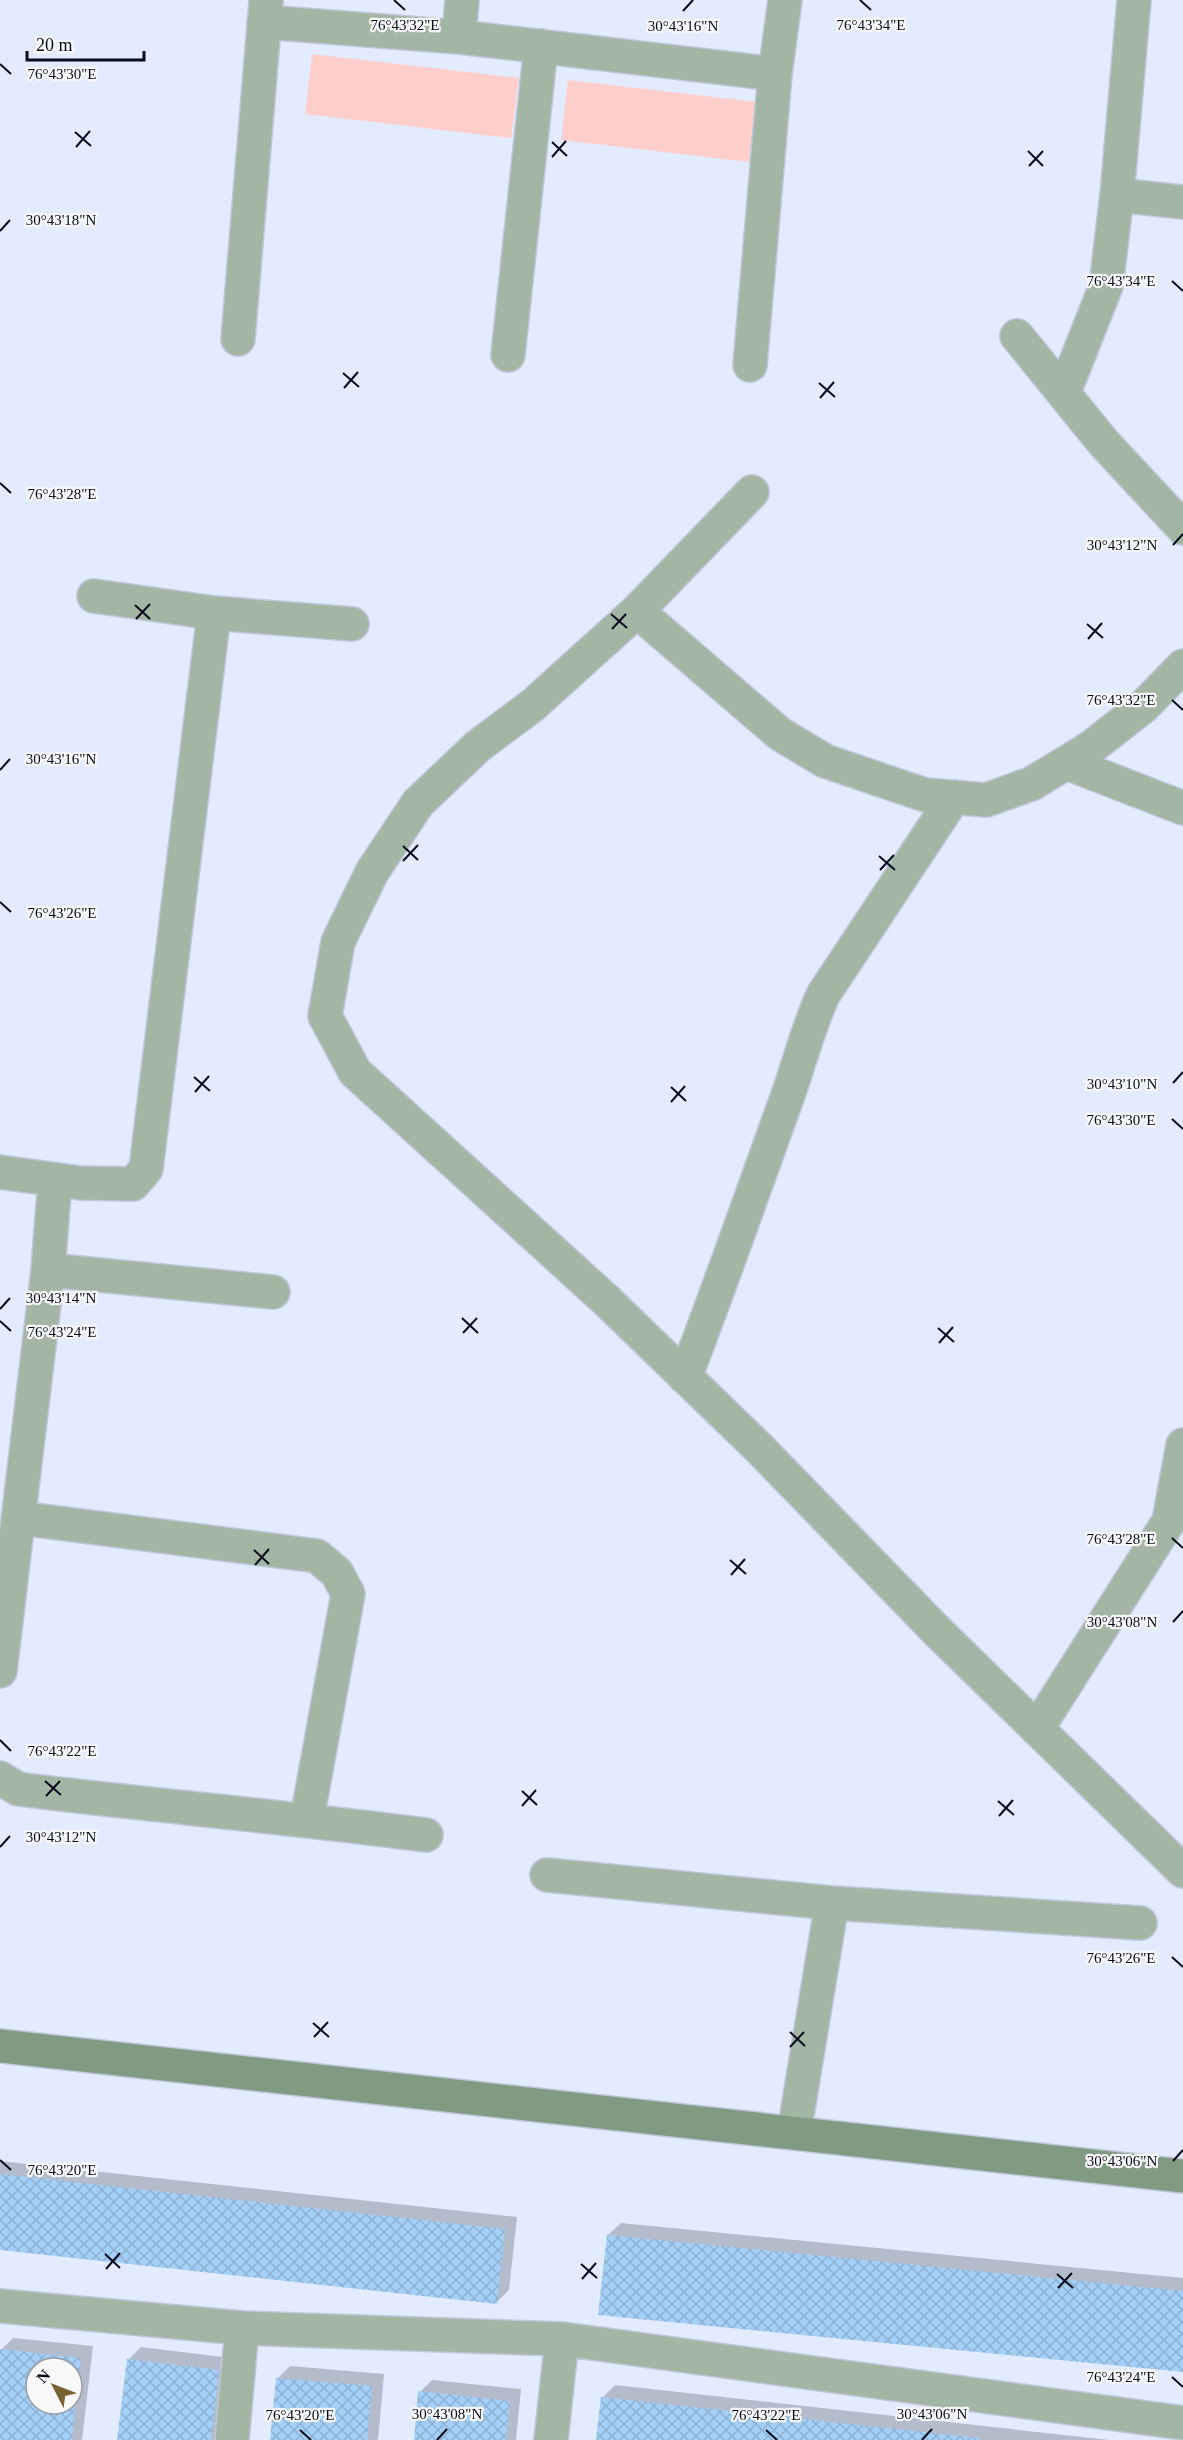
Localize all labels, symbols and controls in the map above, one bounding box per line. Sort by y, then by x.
text: 76°43'32"E [371,17,440,33]
text: 76°43'34"E [837,17,906,33]
text: 30°43'16"N [648,18,718,34]
scale bar [27,24,144,62]
text: 20 m [36,35,73,55]
text: 76°43'30"E [28,66,97,82]
text: 30°43'18"N [26,212,96,228]
text: 76°43'34"E [1087,273,1156,289]
text: 76°43'28"E [28,486,97,502]
text: 30°43'12"N [1087,537,1157,553]
text: 76°43'32"E [1087,692,1156,708]
text: 30°43'16"N [26,751,96,767]
text: 76°43'26"E [28,905,97,921]
text: 30°43'10"N [1087,1076,1157,1092]
text: 76°43'30"E [1087,1112,1156,1128]
text: 30°43'14"N [26,1290,96,1306]
text: 76°43'24"E [28,1324,97,1340]
text: 76°43'28"E [1087,1531,1156,1547]
text: 30°43'08"N [1087,1614,1157,1630]
text: 76°43'22"E [28,1743,97,1759]
text: 30°43'12"N [26,1829,96,1845]
text: 76°43'26"E [1087,1950,1156,1966]
text: 30°43'06"N [1087,2153,1157,2169]
text: 76°43'20"E [28,2162,97,2178]
north arrow [24,2356,84,2416]
text: N [33,2366,54,2386]
text: 76°43'24"E [1087,2369,1156,2385]
text: 30°43'08"N [412,2406,482,2422]
text: 30°43'06"N [897,2406,967,2422]
text: 76°43'20"E [266,2407,335,2423]
text: 76°43'22"E [732,2407,801,2423]

